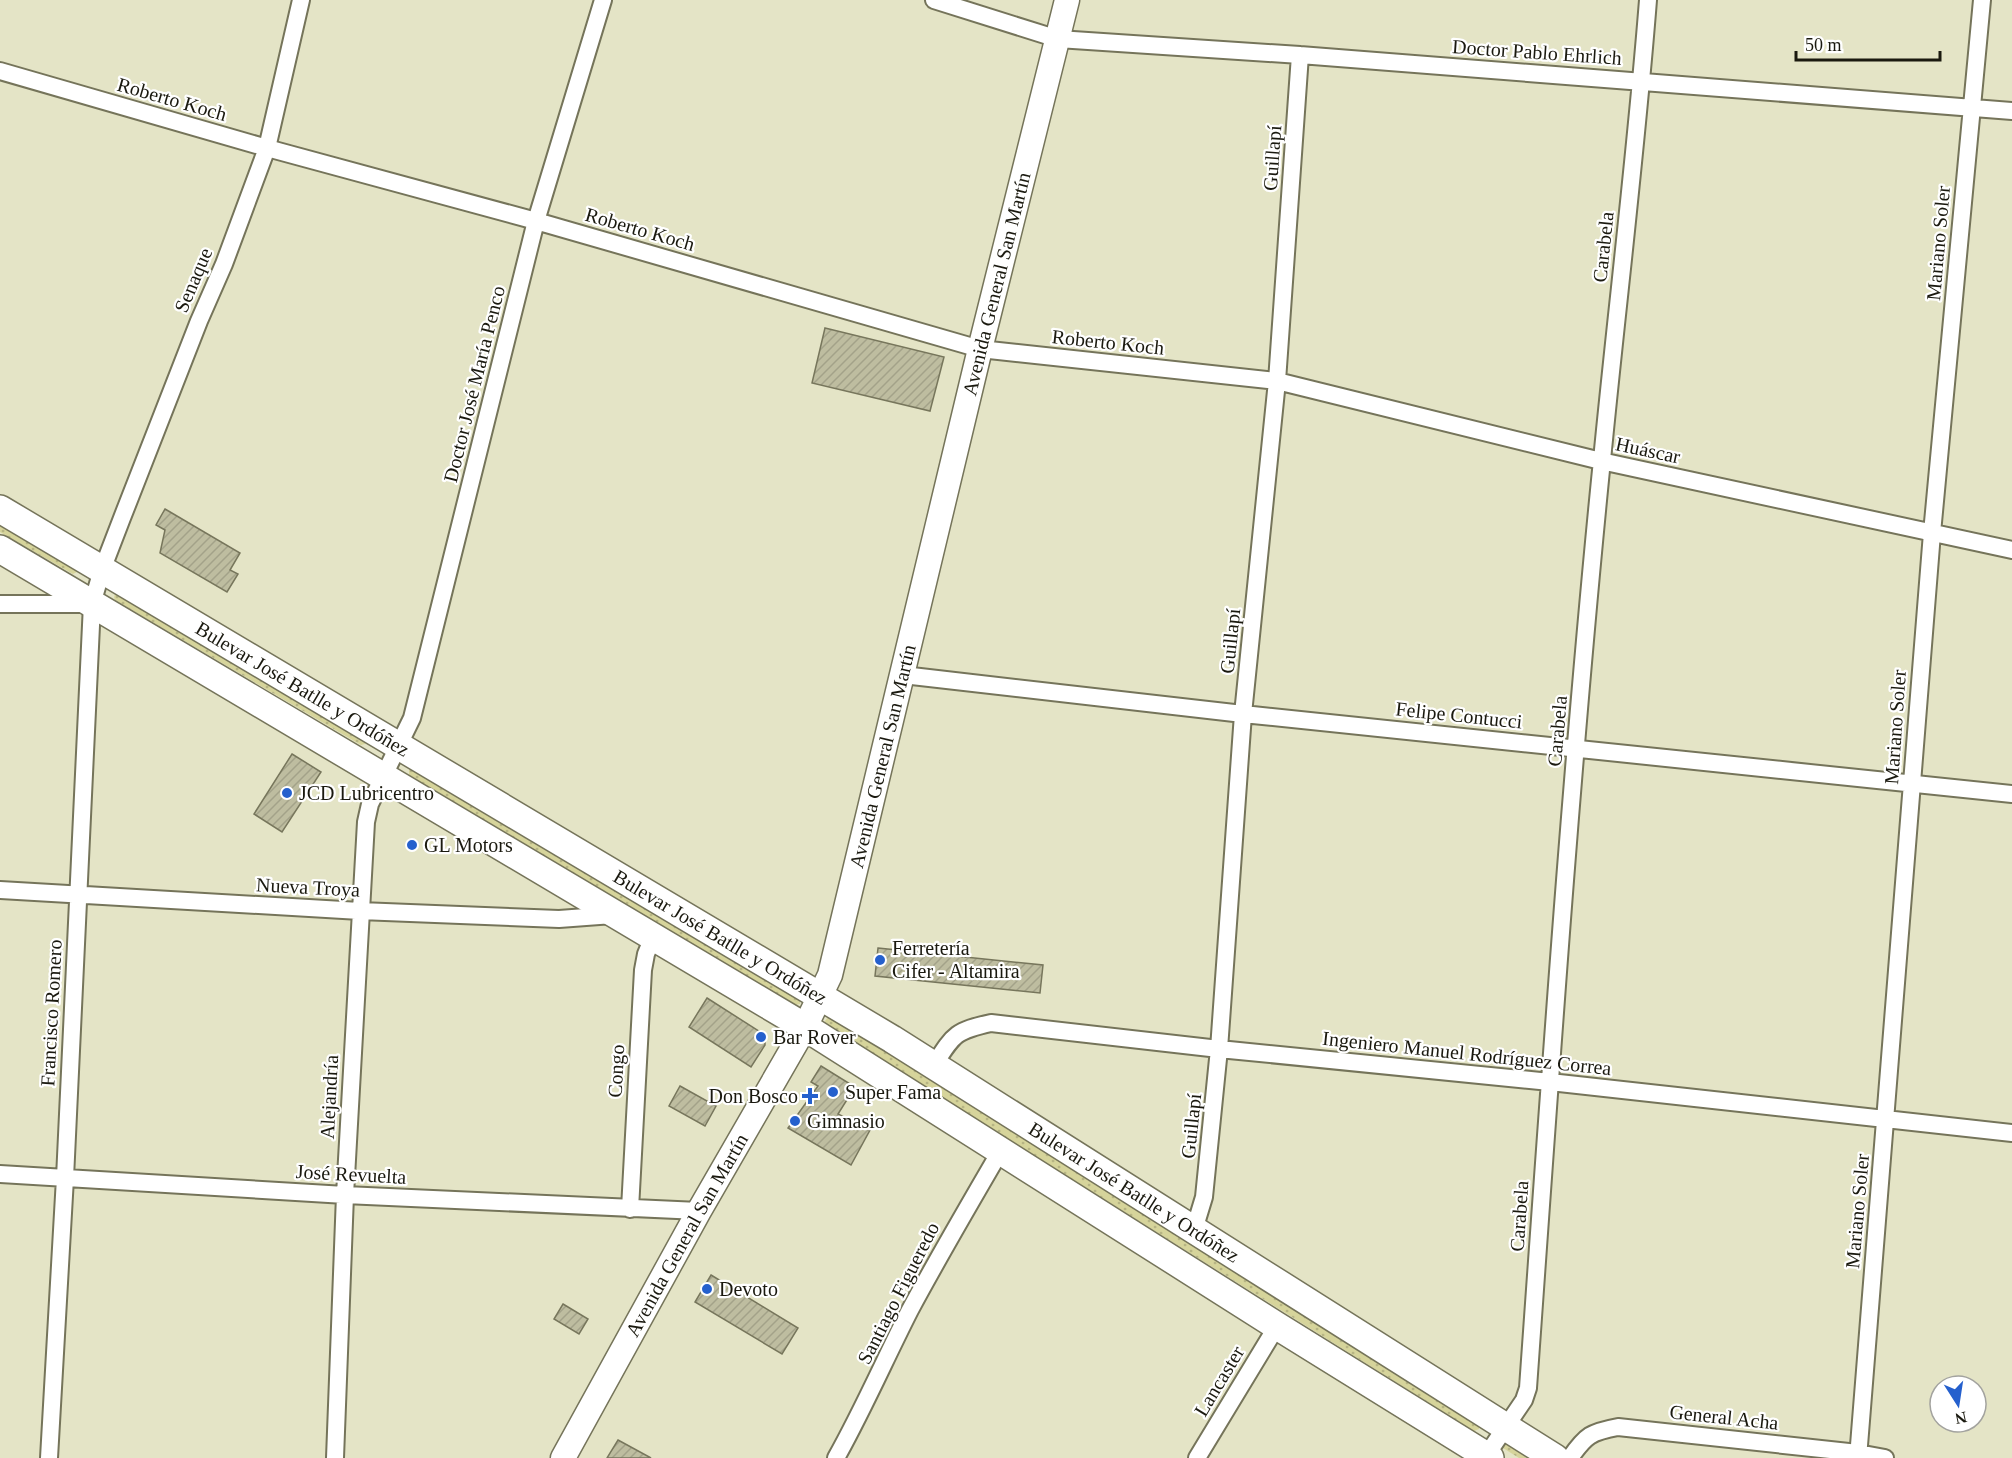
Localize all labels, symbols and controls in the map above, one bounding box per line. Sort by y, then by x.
scale bar [1796,24,1940,62]
street label: Doctor Pablo Ehrlich [1451,35,1623,69]
text: 50 m [1805,35,1842,55]
street label: Roberto Koch [115,73,229,125]
street label: Guillapí [1259,124,1286,192]
street label: Avenida General San Martín [958,170,1035,398]
street label: Mariano Soler [1922,184,1954,301]
street label: Roberto Koch [583,203,697,255]
street label: Carabela [1588,210,1618,283]
street label: Senaque [170,244,217,316]
street label: Doctor José María Penco [439,284,509,484]
street label: Roberto Koch [1051,325,1165,359]
street label: Huáscar [1614,432,1683,468]
street label: Guillapí [1216,607,1245,675]
street label: Bulevar José Batlle y Ordóñez [192,617,413,761]
street label: Avenida General San Martín [845,642,920,870]
street label: Mariano Soler [1880,669,1910,785]
street label: Carabela [1543,695,1571,767]
street label: Felipe Contucci [1394,697,1524,734]
place label: JCD Lubricentro [299,782,434,804]
marker: JCD Lubricentro [280,786,294,800]
place label: GL Motors [424,834,513,856]
marker: GL Motors [405,838,419,852]
street label: Bulevar José Batlle y Ordóñez [610,865,831,1009]
street label: Nueva Troya [255,873,361,902]
place label: Ferretería Cifer - Altamira [892,937,1020,982]
street label: Francisco Romero [36,939,66,1087]
marker: Ferretería Cifer - Altamira [873,953,887,967]
place label: Bar Rover [773,1026,856,1048]
street label: Ingeniero Manuel Rodríguez Correa [1321,1027,1613,1080]
marker: Bar Rover [754,1030,768,1044]
street label: Congo [604,1044,629,1098]
street label: Alejandría [316,1054,343,1140]
place label: Super Fama [845,1081,941,1104]
place label: Don Bosco [709,1085,798,1107]
marker: Super Fama [826,1085,840,1099]
marker: Don Bosco [803,1089,817,1103]
street label: Guillapí [1177,1092,1206,1160]
place label: Gimnasio [807,1110,885,1132]
marker: Gimnasio [788,1114,802,1128]
street label: Bulevar José Batlle y Ordóñez [1025,1117,1243,1267]
street label: Avenida General San Martín [621,1130,752,1340]
street label: Mariano Soler [1841,1152,1873,1269]
street label: José Revuelta [295,1160,407,1188]
street label: Carabela [1506,1180,1532,1252]
street label: Santiago Figueredo [853,1218,944,1368]
place label: Devoto [719,1278,778,1300]
marker: Devoto [700,1282,714,1296]
street label: Lancaster [1190,1342,1249,1420]
north arrow [1928,1374,1988,1434]
street label: General Acha [1668,1400,1780,1434]
text: N [1953,1409,1968,1428]

